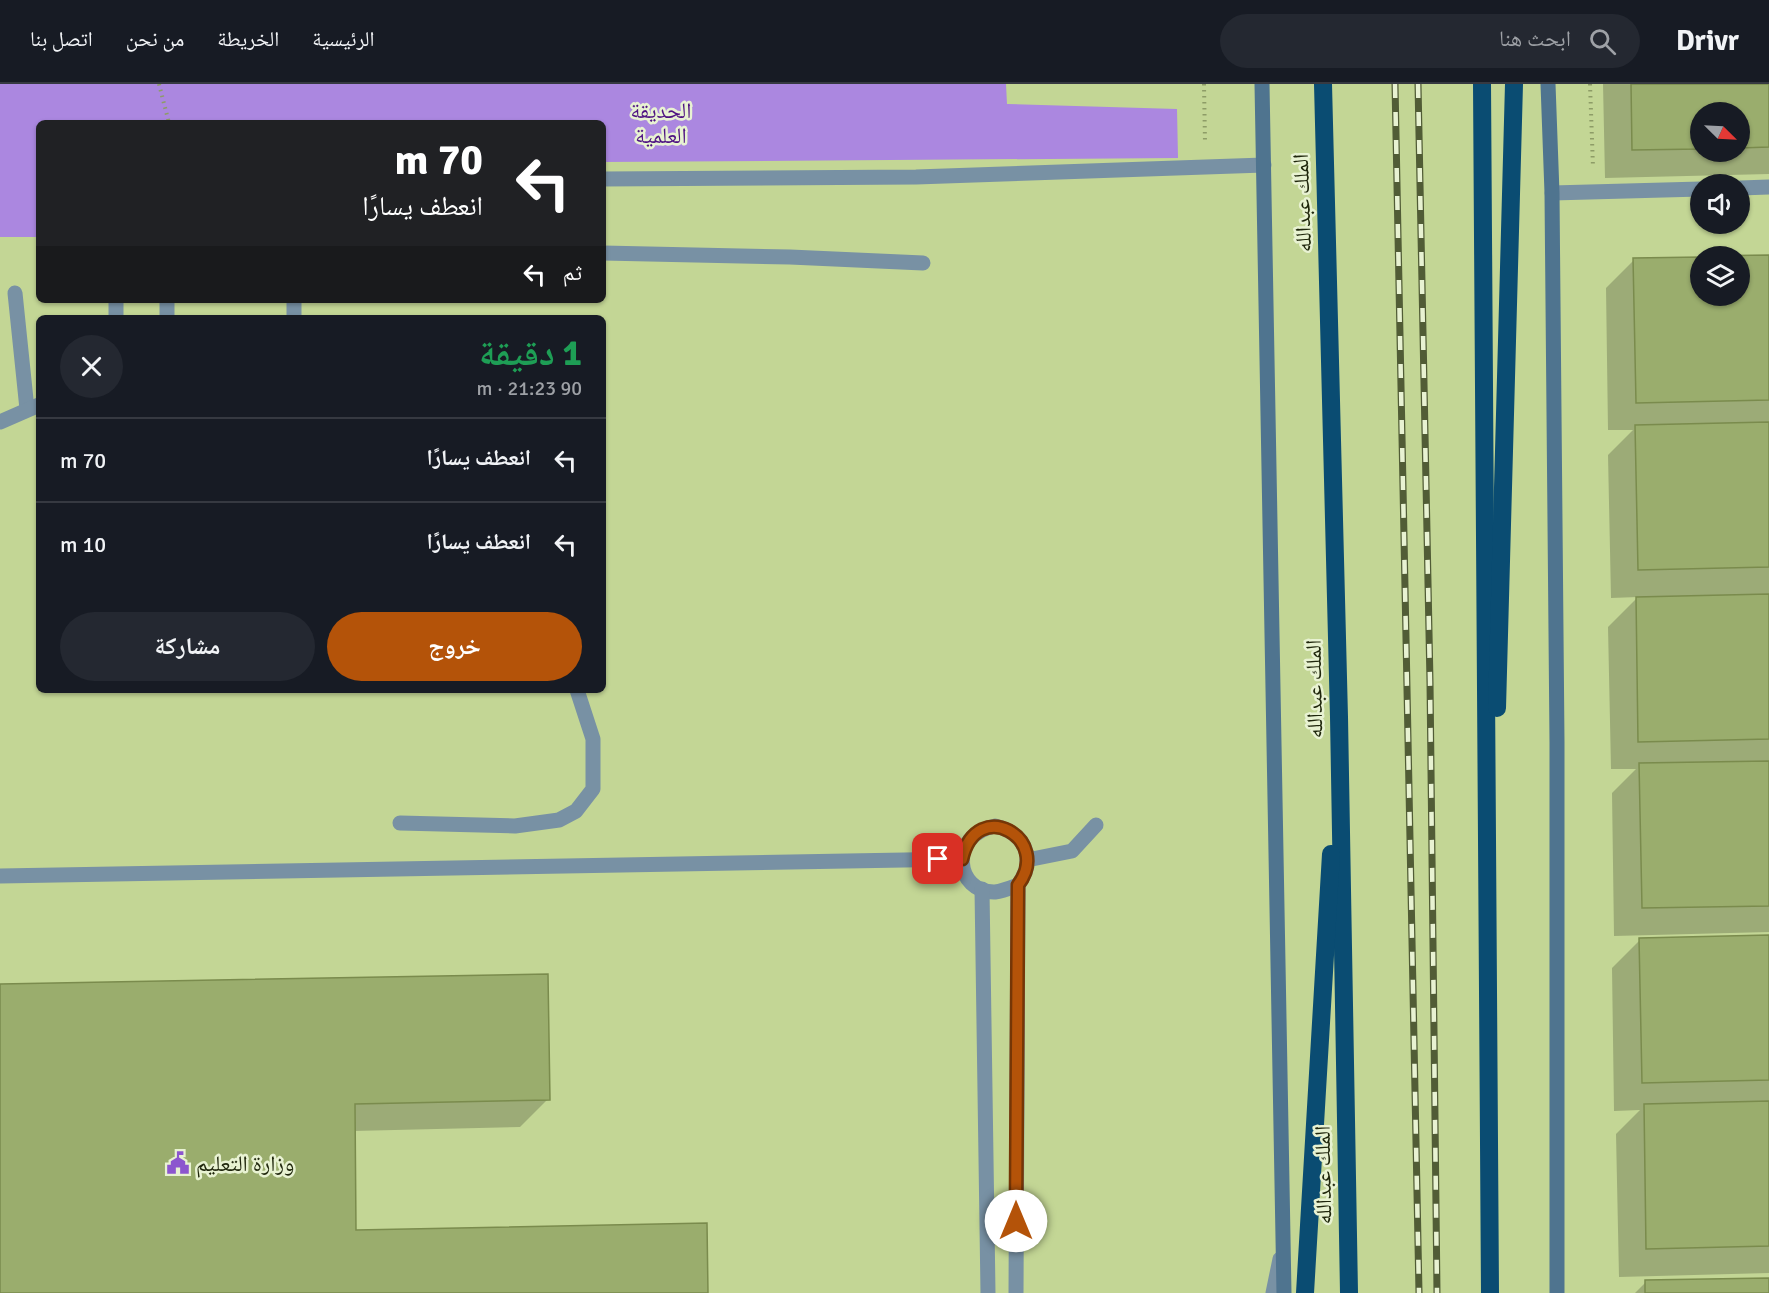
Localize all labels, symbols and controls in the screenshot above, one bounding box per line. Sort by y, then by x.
search box [1220,14,1640,68]
text: Drivr [1676,24,1739,58]
text: ابحث هنا [1499,25,1571,52]
icon: search [1586,25,1619,58]
text: اتصل بنا [30,26,93,52]
text: من نحن [126,26,184,52]
text: الخريطة [217,26,279,52]
text: الرئيسية [312,26,374,52]
park label: الحديقة العلمية [631,97,691,149]
north arrow [1690,102,1750,162]
map controls [1690,102,1750,306]
text: 70 m [394,135,483,186]
icon: left [504,144,582,222]
street label: الملك عبدالله [1287,153,1317,253]
button: sound [1690,174,1750,234]
text: انعطف يسارًا [362,190,483,223]
button: layers [1690,246,1750,306]
icon: left [518,258,551,291]
text: ثم [563,259,582,286]
text: 1 دقيقة [479,331,582,376]
button: close [60,335,123,398]
text: 90 m · 21:23 [477,376,582,401]
text: انعطف يسارًا [426,444,531,471]
icon: left [549,444,582,477]
text: 70 m [60,447,106,474]
text: انعطف يسارًا [426,528,531,555]
icon: left [549,528,582,561]
text: 10 m [60,531,106,558]
button: مشاركة [60,612,315,681]
button: خروج [327,612,582,681]
street label: الملك عبدالله [1300,639,1328,739]
pin [912,833,963,884]
icon: arrive [921,842,954,875]
street label: الملك عبدالله [1309,1125,1337,1225]
public building icon: وزارة التعليم [165,1150,191,1176]
place label: وزارة التعليم [196,1150,294,1178]
position arrow [984,1189,1048,1253]

